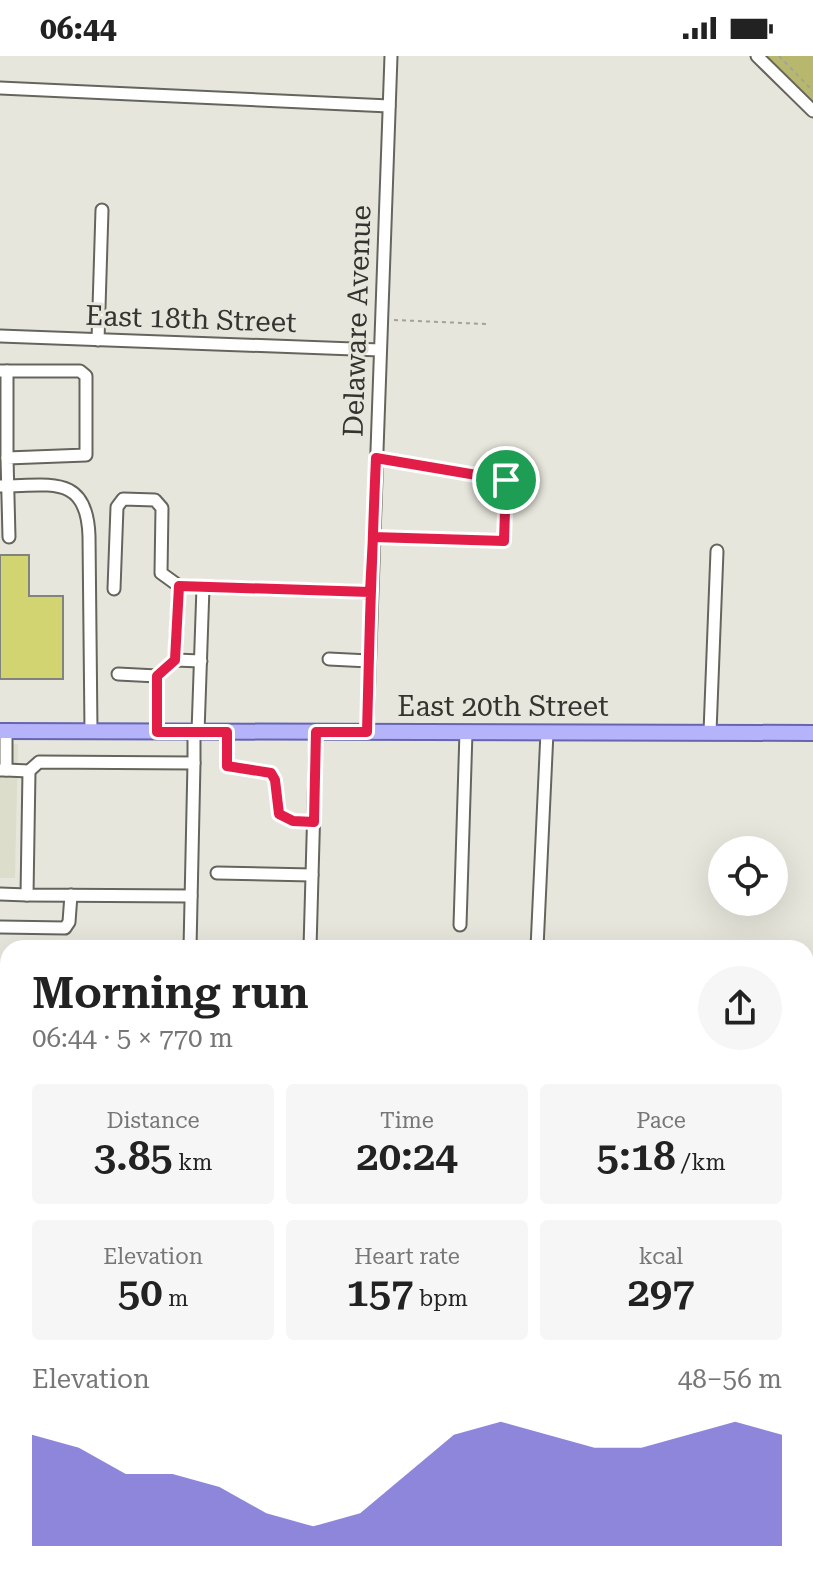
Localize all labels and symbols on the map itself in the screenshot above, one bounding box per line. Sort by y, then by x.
street label: Delaware Avenue [336,204,378,438]
street label: East 18th Street [85,299,297,339]
pin [472,446,540,514]
street label: East 20th Street [397,690,609,723]

